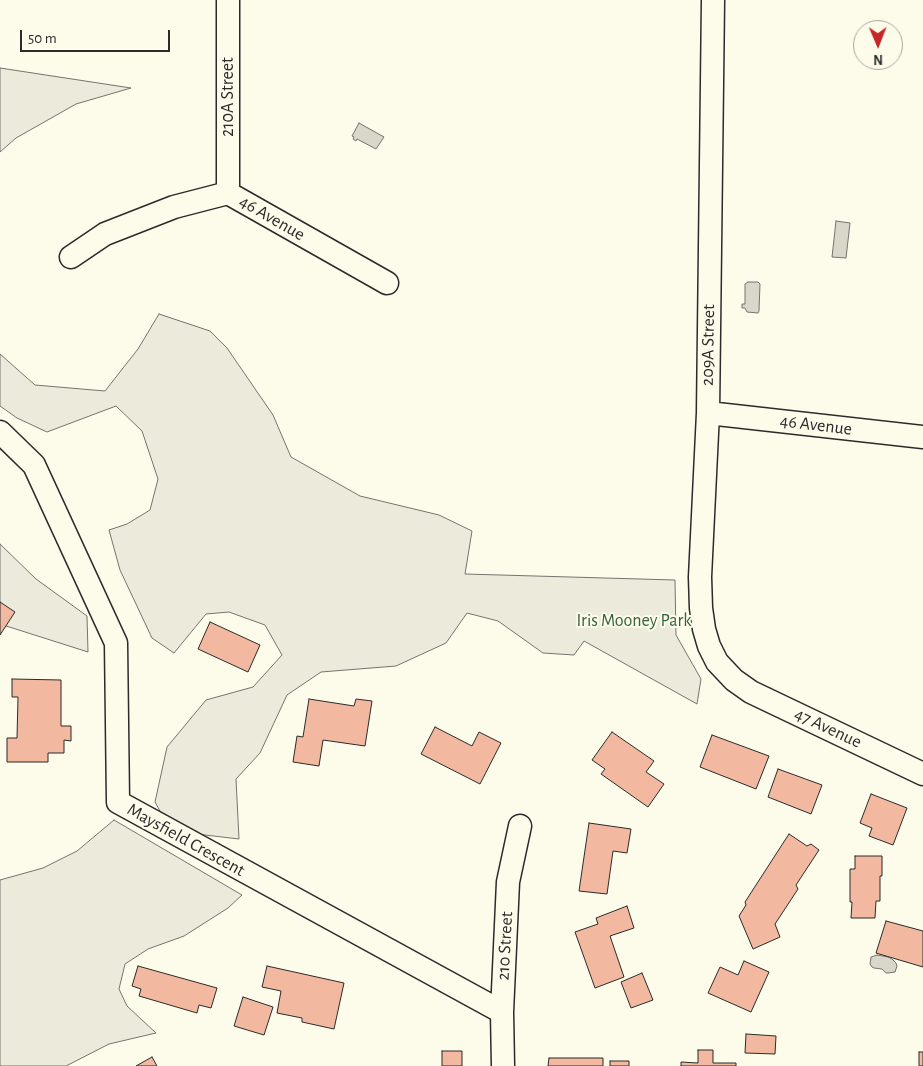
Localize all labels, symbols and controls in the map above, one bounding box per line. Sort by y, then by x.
scale bar [22,20,172,52]
north arrow [853,20,903,70]
text: 50 m [28,31,57,46]
text: N [873,52,883,66]
street label: 210A Street [217,57,239,137]
street label: 46 Avenue [235,191,309,245]
street label: 209A Street [696,304,720,386]
street label: 46 Avenue [779,410,853,440]
park label: Iris Mooney Park [576,610,692,632]
street label: 47 Avenue [791,703,865,753]
street label: Maysfield Crescent [123,799,249,881]
street label: 210 Street [492,911,518,981]

